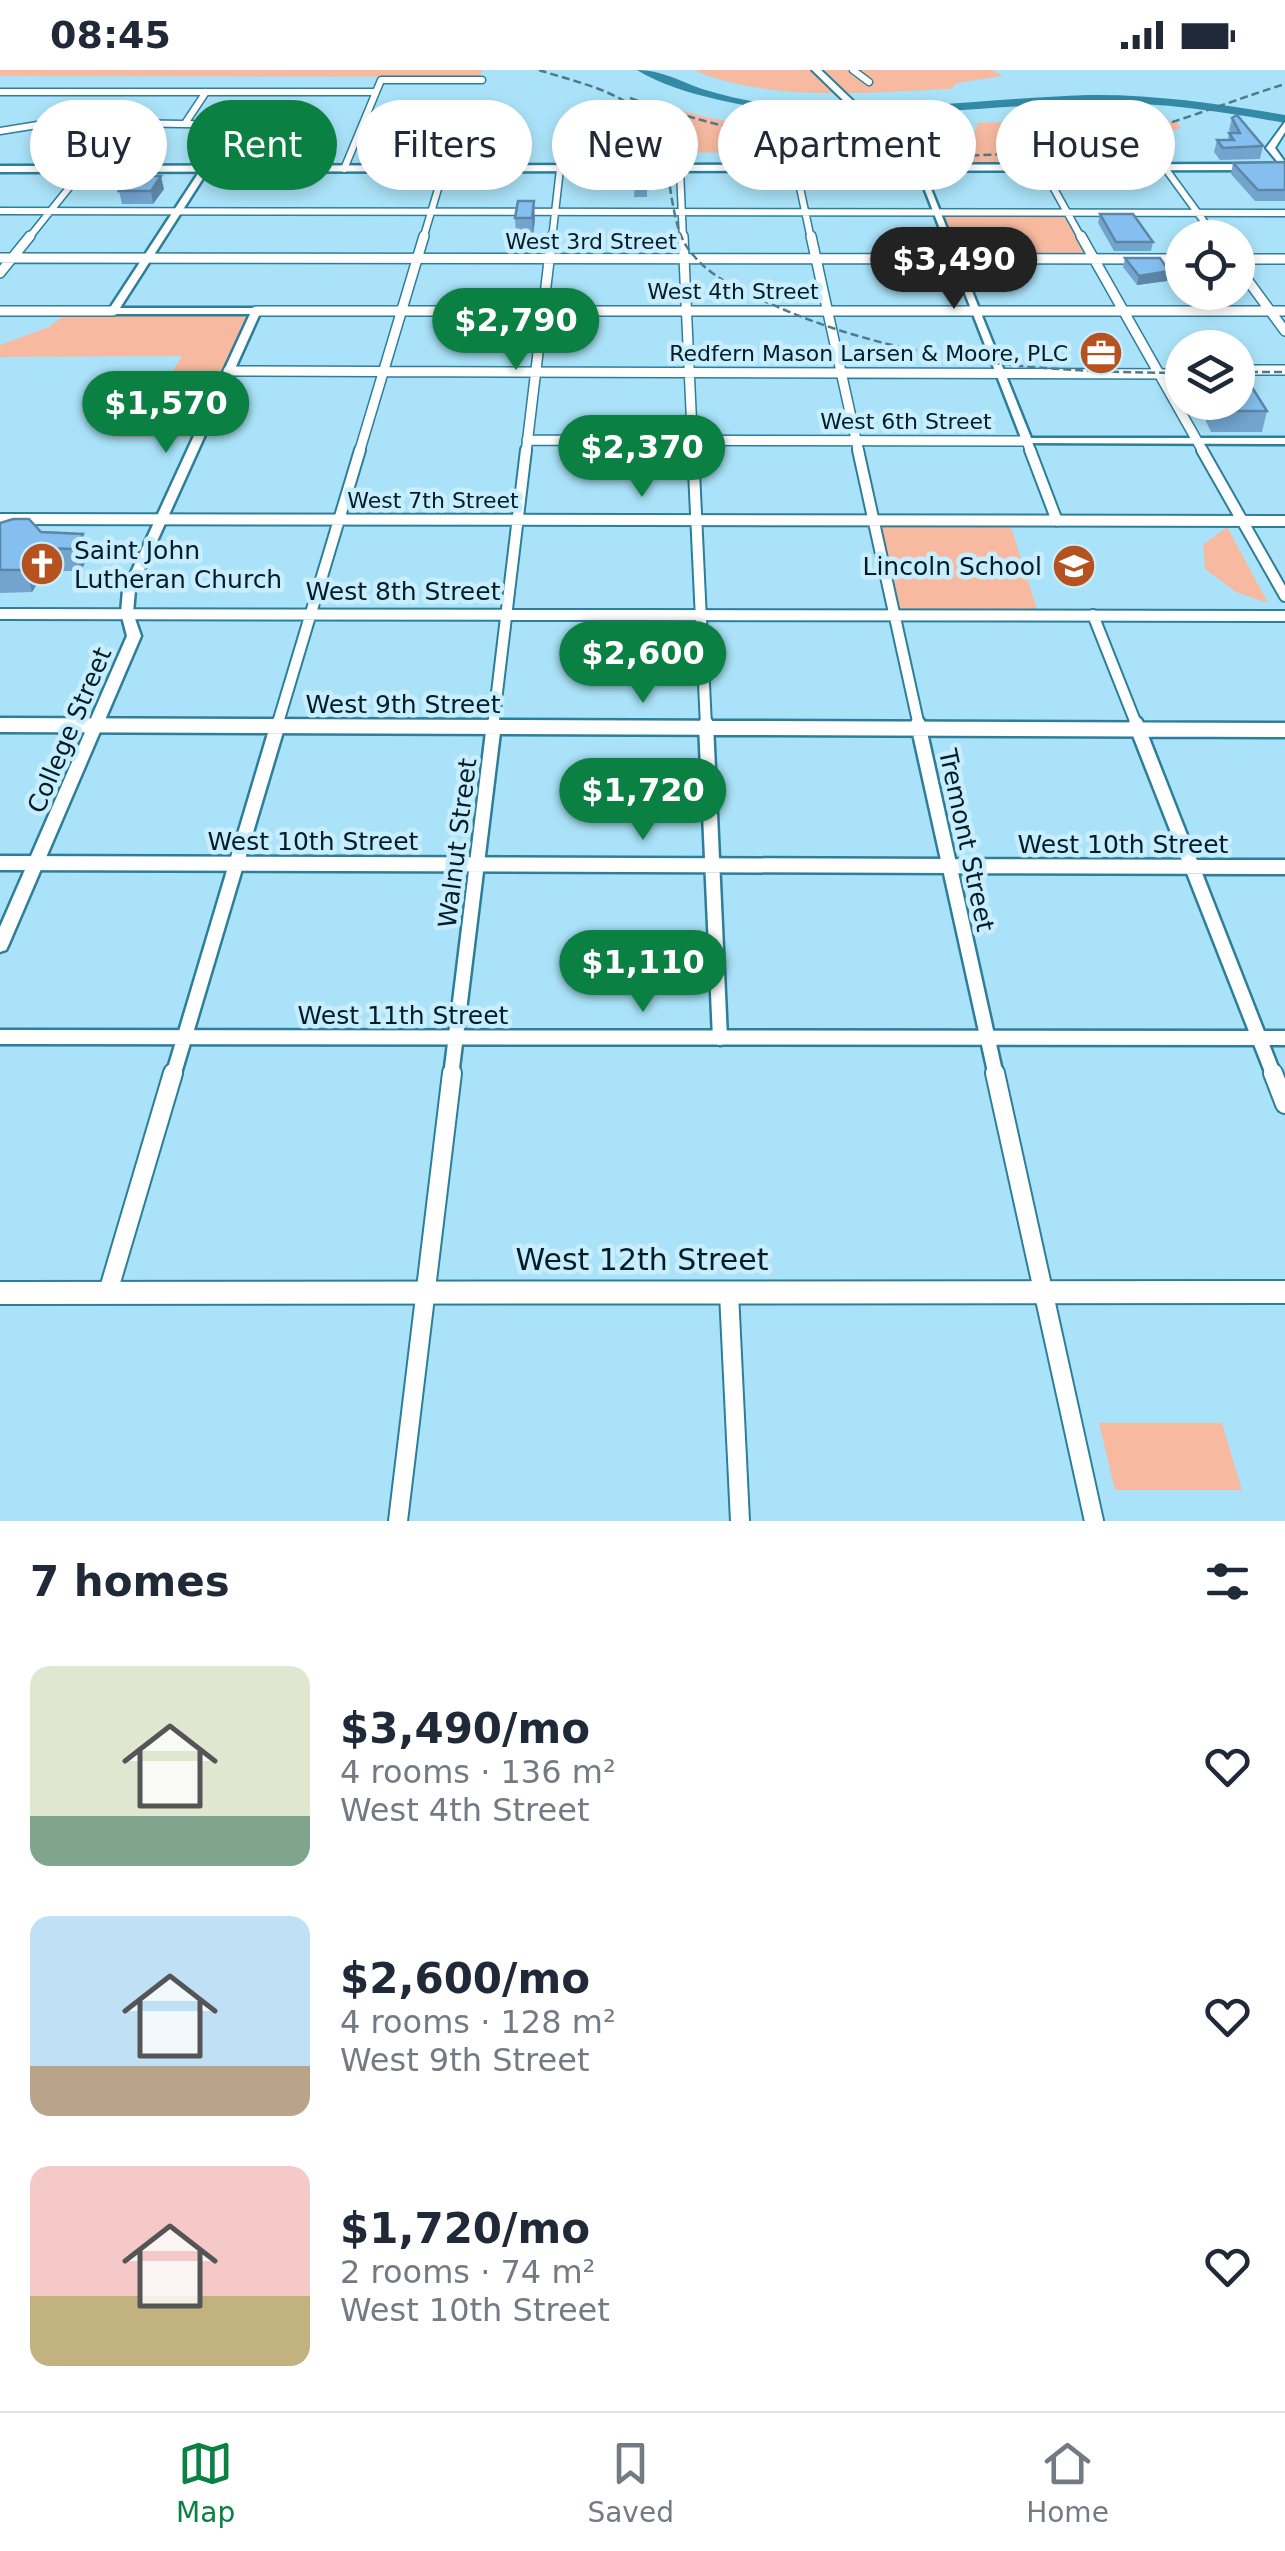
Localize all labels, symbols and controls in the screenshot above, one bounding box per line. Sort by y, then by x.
text: 08:45 [50,13,171,57]
chip: Buy [30,100,167,190]
chip: Rent [187,100,337,190]
chip: Filters [357,100,532,190]
chip: New [552,100,698,190]
chip: Apartment [718,100,976,190]
chip: House [996,100,1175,190]
map controls [1165,220,1255,420]
button: locate [1165,220,1255,310]
pin: $3,490 [873,227,1035,312]
street label: West 3rd Street [505,229,677,254]
text: $3,490 [892,240,1016,278]
street label: West 4th Street [647,279,819,304]
pin: $2,790 [435,288,597,373]
text: $2,790 [454,301,578,339]
office icon: Redfern Mason Larsen & Moore, PLC [1078,330,1124,376]
button: layers [1165,330,1255,420]
place label: Redfern Mason Larsen & Moore, PLC [669,341,1068,366]
pin: $1,570 [85,371,247,456]
text: $1,570 [104,384,228,422]
street label: West 6th Street [820,409,992,434]
pin: $2,370 [561,415,723,500]
text: $2,370 [580,428,704,466]
street label: West 7th Street [347,488,519,513]
place label: Saint John Lutheran Church [74,536,282,594]
church icon: Saint John Lutheran Church [19,541,65,587]
school or university icon: Lincoln School [1051,543,1097,589]
place label: Lincoln School [863,552,1042,581]
street label: West 8th Street [306,577,501,606]
pin: $2,600 [562,621,724,706]
text: $2,600 [581,634,705,672]
street label: College Street [21,643,118,817]
street label: West 9th Street [306,690,501,719]
street label: Tremont Street [933,745,1000,934]
street label: Walnut Street [433,756,482,930]
pin: $1,720 [562,758,724,843]
text: $1,720 [581,771,705,809]
street label: West 10th Street [208,827,419,856]
street label: West 10th Street [1018,830,1229,859]
pin: $1,110 [562,930,724,1015]
text: $1,110 [581,943,705,981]
street label: West 11th Street [298,1001,509,1030]
street label: West 12th Street [516,1242,769,1277]
icon: filters [1200,1554,1255,1609]
text: 7 homes [30,1557,230,1606]
text: $3,490/mo [340,1704,590,1753]
icon: home [110,1706,230,1826]
icon: heart [1200,1739,1255,1794]
text: 4 rooms · 136 m² [340,1753,616,1791]
text: West 4th Street [340,1791,589,1829]
text: $2,600/mo [340,1954,590,2003]
icon: home [110,1956,230,2076]
icon: heart [1200,1989,1255,2044]
text: 4 rooms · 128 m² [340,2003,616,2041]
text: West 9th Street [340,2041,589,2079]
text: $1,720/mo [340,2204,590,2253]
icon: home [110,2206,230,2326]
icon: heart [1200,2239,1255,2294]
text: 2 rooms · 74 m² [340,2253,595,2291]
text: West 10th Street [340,2291,610,2329]
tab: Map [176,2436,235,2529]
tab: Saved [587,2436,674,2529]
tab: Home [1026,2436,1109,2529]

